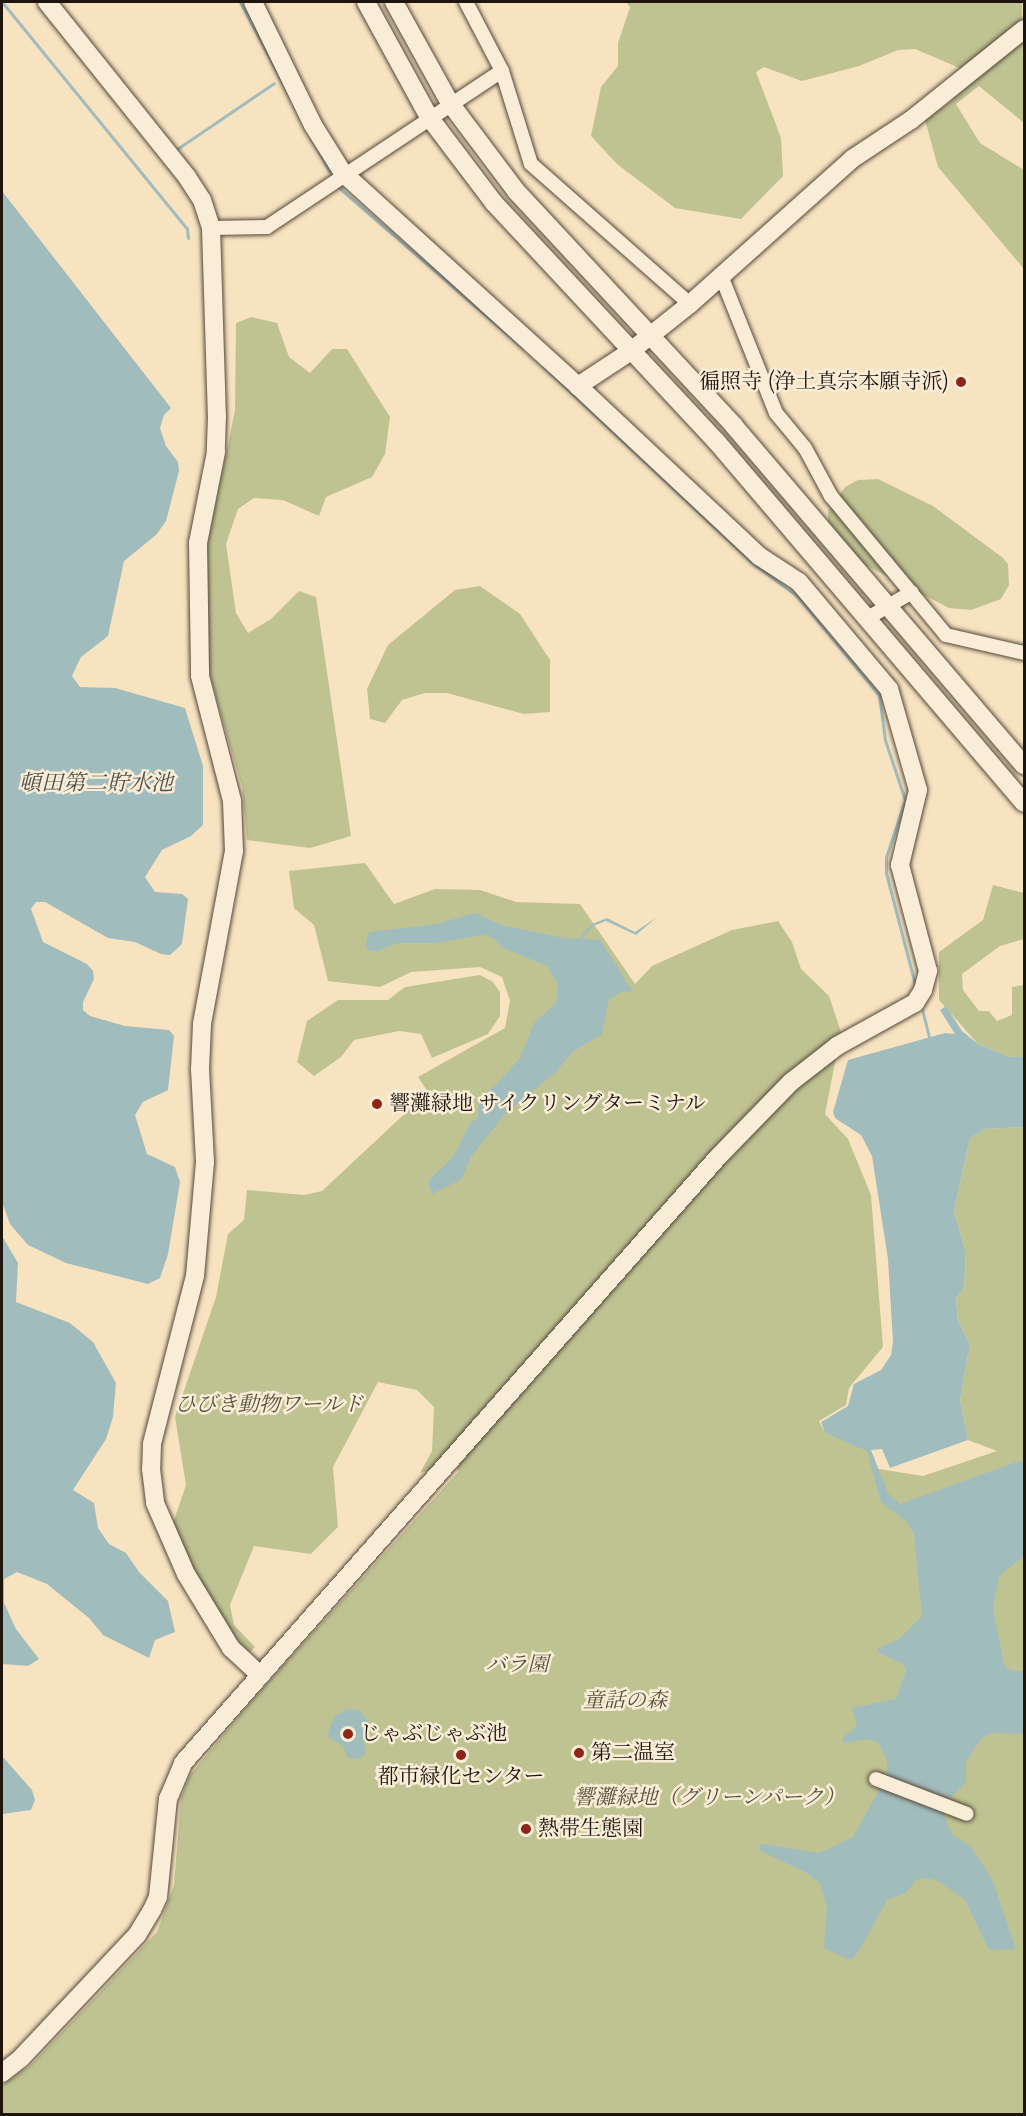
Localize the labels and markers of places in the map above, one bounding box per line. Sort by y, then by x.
place label: 徧照寺 (浄土真宗本願寺派) [699,369,949,395]
marker: 徧照寺 (浄土真宗本願寺派) [954,375,968,389]
place label: 響灘緑地 サイクリングターミナル [389,1091,710,1117]
marker: 響灘緑地 サイクリングターミナル [370,1097,384,1111]
place label: じゃぶじゃぶ池 [360,1721,507,1747]
marker: じゃぶじゃぶ池 [341,1727,355,1741]
place label: 第二温室 [591,1740,675,1766]
marker: 第二温室 [572,1746,586,1760]
marker: 都市緑化センター [454,1748,468,1762]
place label: 都市緑化センター [377,1764,545,1790]
place label: 熱帯生態園 [538,1816,643,1842]
marker: 熱帯生態園 [519,1822,533,1836]

